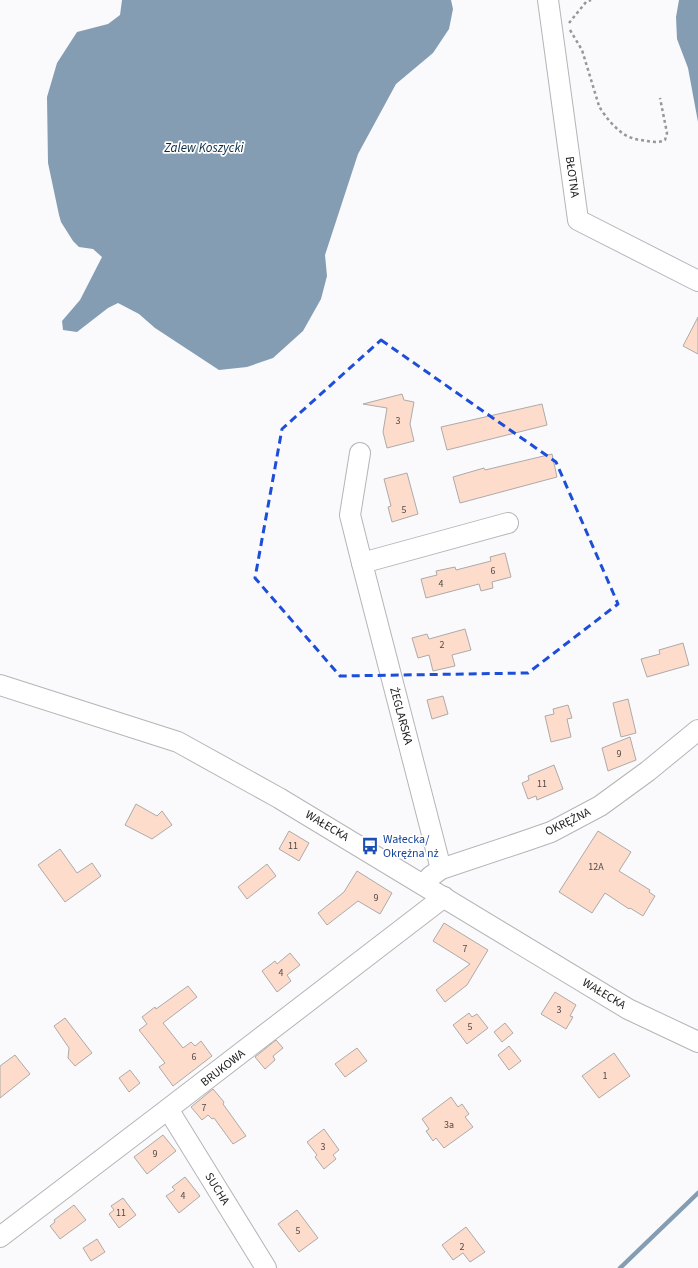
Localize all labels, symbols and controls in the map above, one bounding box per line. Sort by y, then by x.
water label: Zalew Koszycki [163,139,245,157]
street label: BŁOTNA [561,155,583,199]
house number: 3 [396,414,401,428]
house number: 5 [402,503,407,517]
house number: 6 [491,564,496,578]
house number: 4 [439,577,444,591]
house number: 2 [440,638,445,652]
street label: ŻEGLARSKA [385,685,417,747]
house number: 9 [617,747,622,761]
house number: 11 [537,777,547,791]
street label: OKRĘŻNA [542,803,594,840]
street label: WAŁECKA [302,806,353,846]
place label: Wałecka/ Okrężna nż [383,831,439,862]
bus stop icon: Wałecka/ Okrężna nż [360,836,380,856]
house number: 11 [288,839,298,853]
house number: 12A [588,860,604,874]
house number: 9 [374,891,379,905]
house number: 7 [463,942,468,956]
house number: 4 [279,966,284,980]
street label: WAŁECKA [579,974,630,1014]
house number: 3 [557,1003,562,1017]
house number: 5 [468,1020,473,1034]
street label: BRUKOWA [197,1045,249,1091]
house number: 6 [192,1050,197,1064]
house number: 1 [603,1069,608,1083]
house number: 7 [202,1101,207,1115]
house number: 3a [444,1118,454,1132]
house number: 3 [321,1140,326,1154]
house number: 9 [153,1147,158,1161]
street label: SUCHA [200,1170,234,1209]
house number: 4 [181,1189,186,1203]
house number: 11 [116,1206,126,1220]
house number: 5 [296,1224,301,1238]
house number: 2 [460,1240,465,1254]

